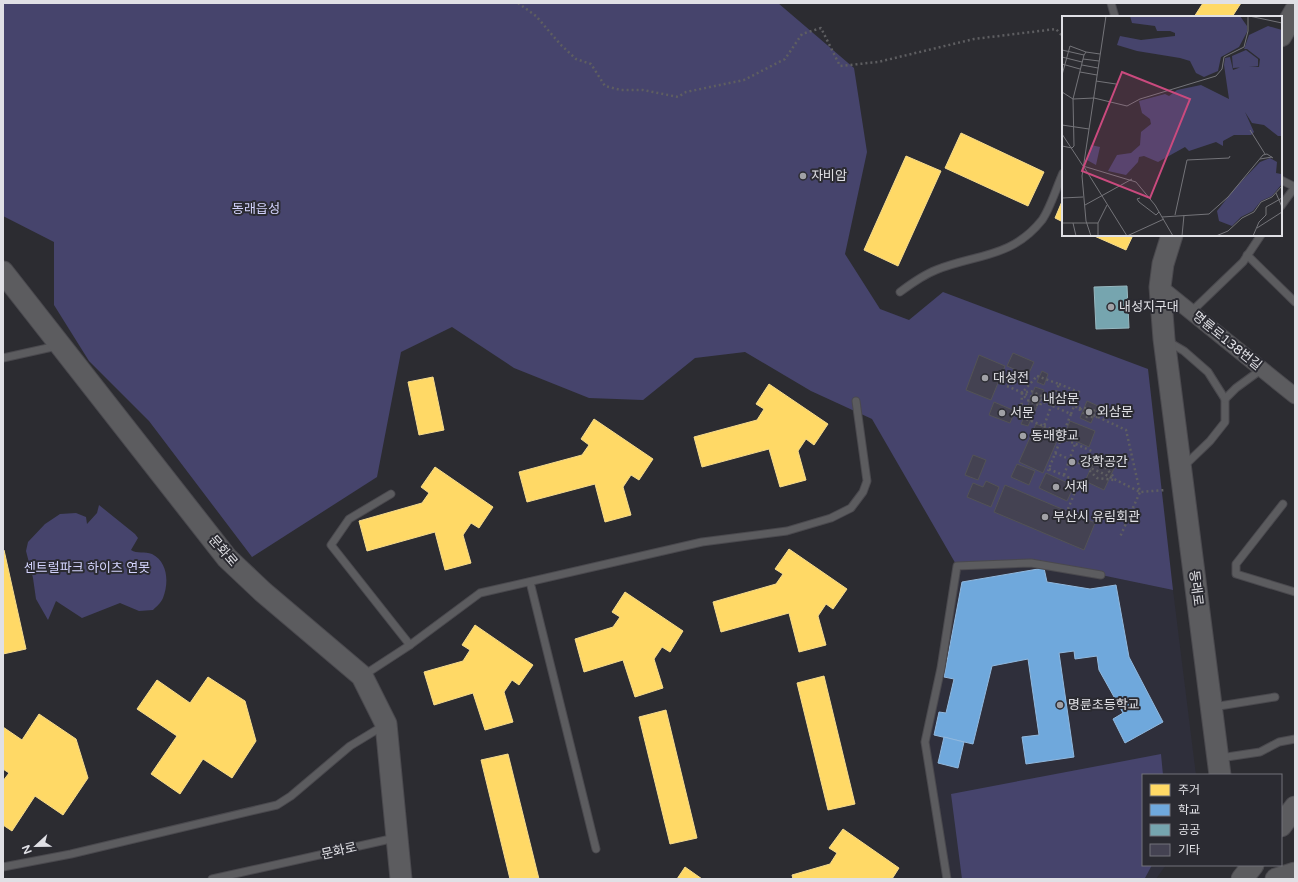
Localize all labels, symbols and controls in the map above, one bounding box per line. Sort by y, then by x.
inset map [1062,16,1282,236]
place label: 자비암 [811,168,847,184]
marker: 자비암 [798,171,808,181]
park label: 동래읍성 [232,201,280,217]
place label: 내성지구대 [1119,299,1179,315]
marker: 내성지구대 [1106,302,1116,312]
street label: 명륜로138번길 [1189,308,1265,374]
place label: 대성전 [993,370,1029,386]
marker: 대성전 [980,373,990,383]
place label: 내삼문 [1043,391,1079,407]
marker: 내삼문 [1030,394,1040,404]
place label: 외삼문 [1097,404,1133,420]
place label: 서문 [1010,405,1034,421]
marker: 외삼문 [1084,407,1094,417]
marker: 서문 [997,408,1007,418]
place label: 동래향교 [1031,428,1079,444]
marker: 동래향교 [1018,431,1028,441]
place label: 강학공간 [1080,454,1128,470]
marker: 강학공간 [1067,457,1077,467]
place label: 서재 [1064,479,1088,495]
marker: 서재 [1051,482,1061,492]
place label: 부산시 유림회관 [1053,509,1140,525]
marker: 부산시 유림회관 [1040,512,1050,522]
street label: 문화로 [205,532,241,570]
park label: 센트럴파크 하이츠 연못 [24,560,150,576]
street label: 동래로 [1186,569,1206,607]
place label: 명륜초등학교 [1068,697,1140,713]
marker: 명륜초등학교 [1055,700,1065,710]
legend [1142,774,1282,866]
text: 주거 [1178,783,1200,797]
text: 학교 [1178,803,1200,817]
text: 공공 [1178,823,1200,837]
north arrow [16,826,56,866]
street label: 문화로 [320,839,358,863]
text: N [20,843,35,856]
text: 기타 [1178,843,1200,857]

